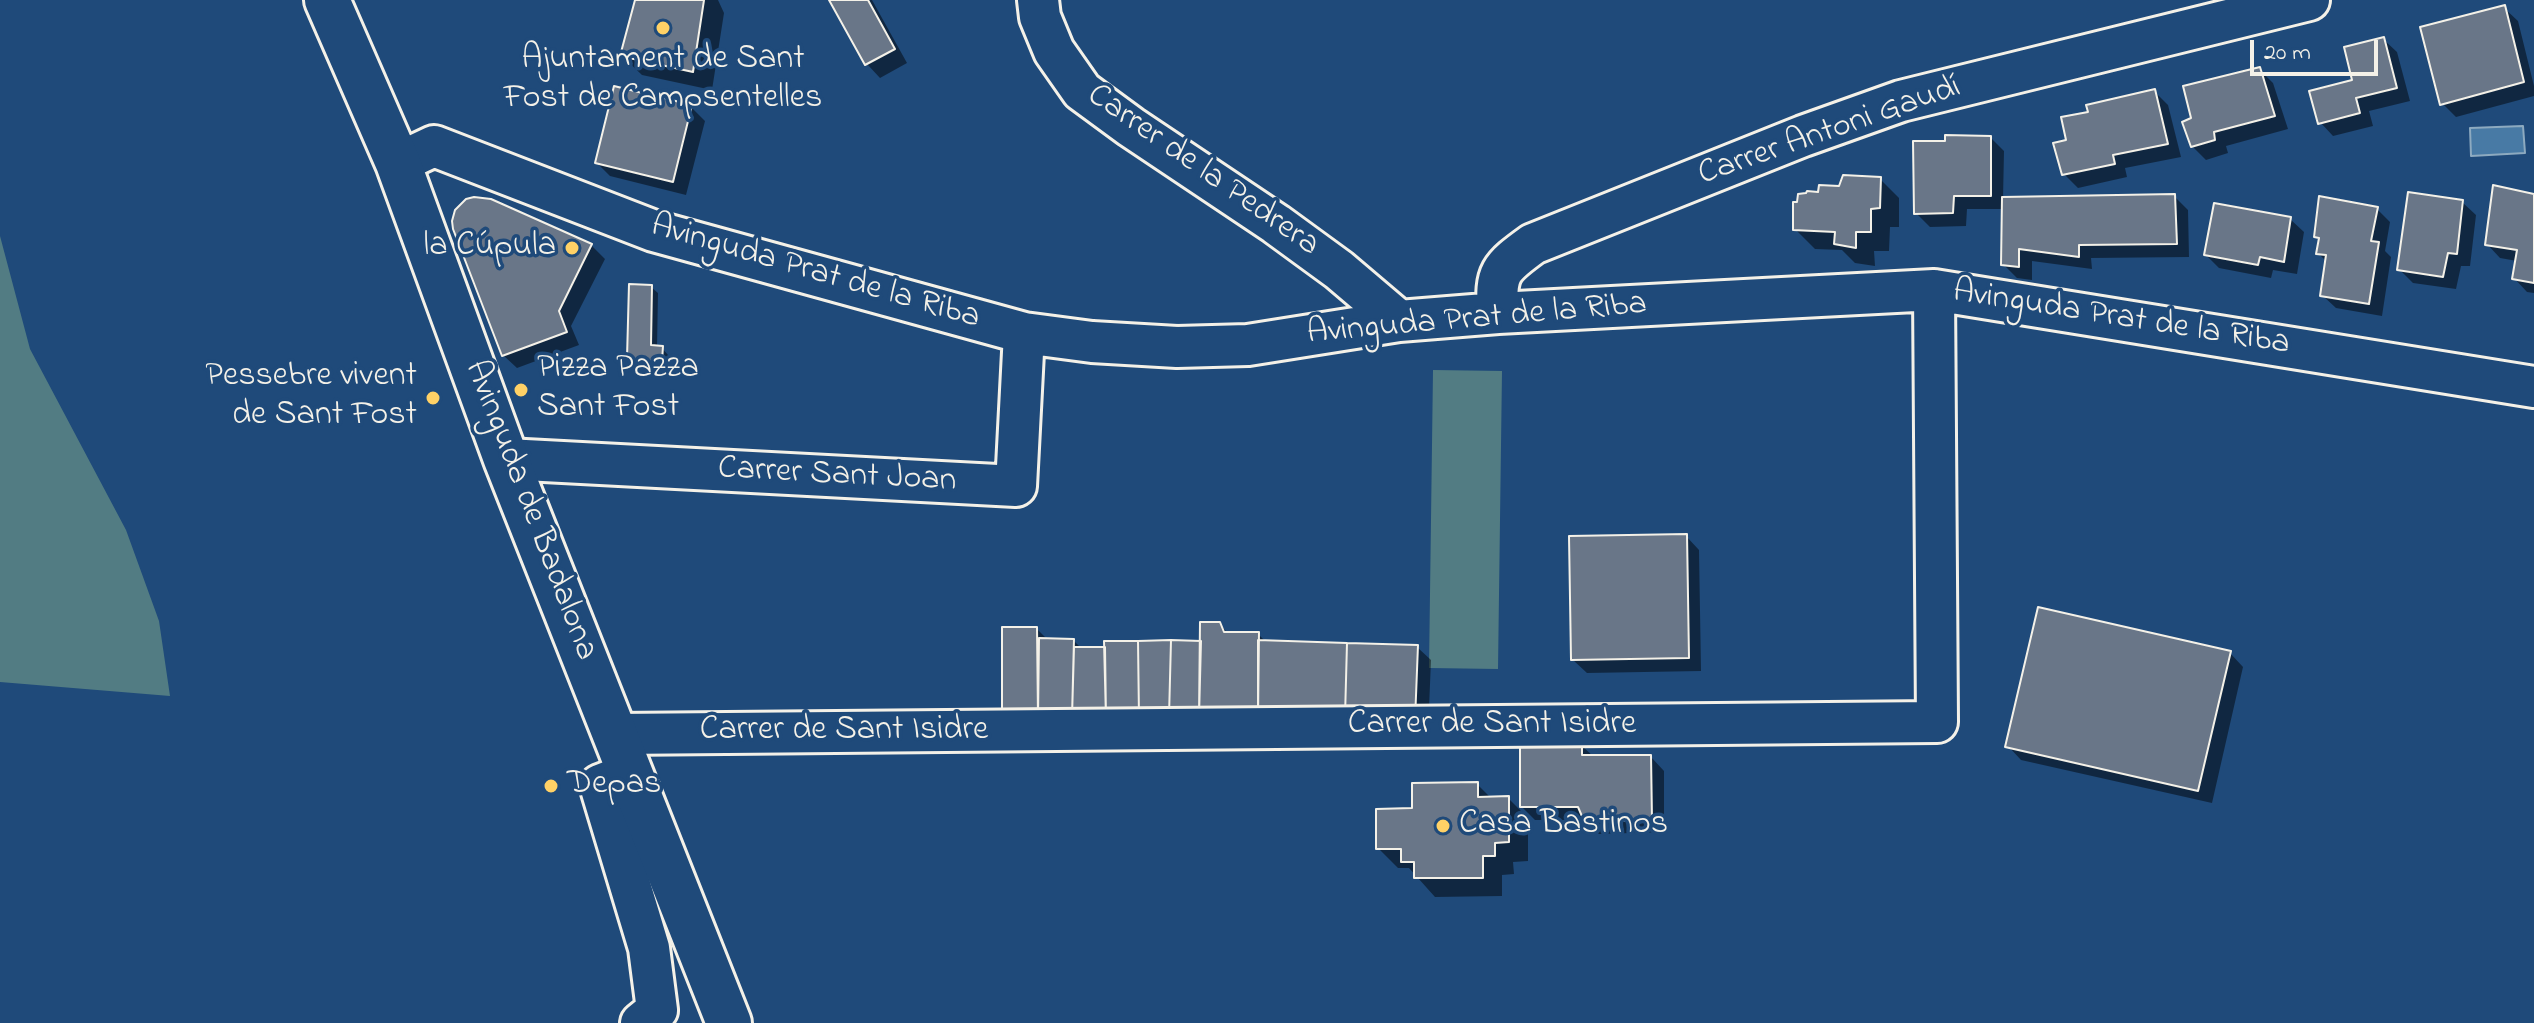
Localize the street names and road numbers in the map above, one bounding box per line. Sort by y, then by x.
street label: Carrer Antoni Gaudí [1693,69,1967,197]
street label: Carrer de la Pedrera [1078,77,1326,267]
street label: Avinguda Prat de la Riba [646,207,984,341]
street label: Avinguda Prat de la Riba [1950,273,2292,367]
street label: Avinguda Prat de la Riba [1306,286,1648,356]
street label: Avinguda de Badalona [453,355,605,667]
street label: Carrer Sant Joan [717,450,957,504]
street label: Carrer de Sant Isidre [1348,706,1636,746]
street label: Carrer de Sant Isidre [700,712,988,752]

